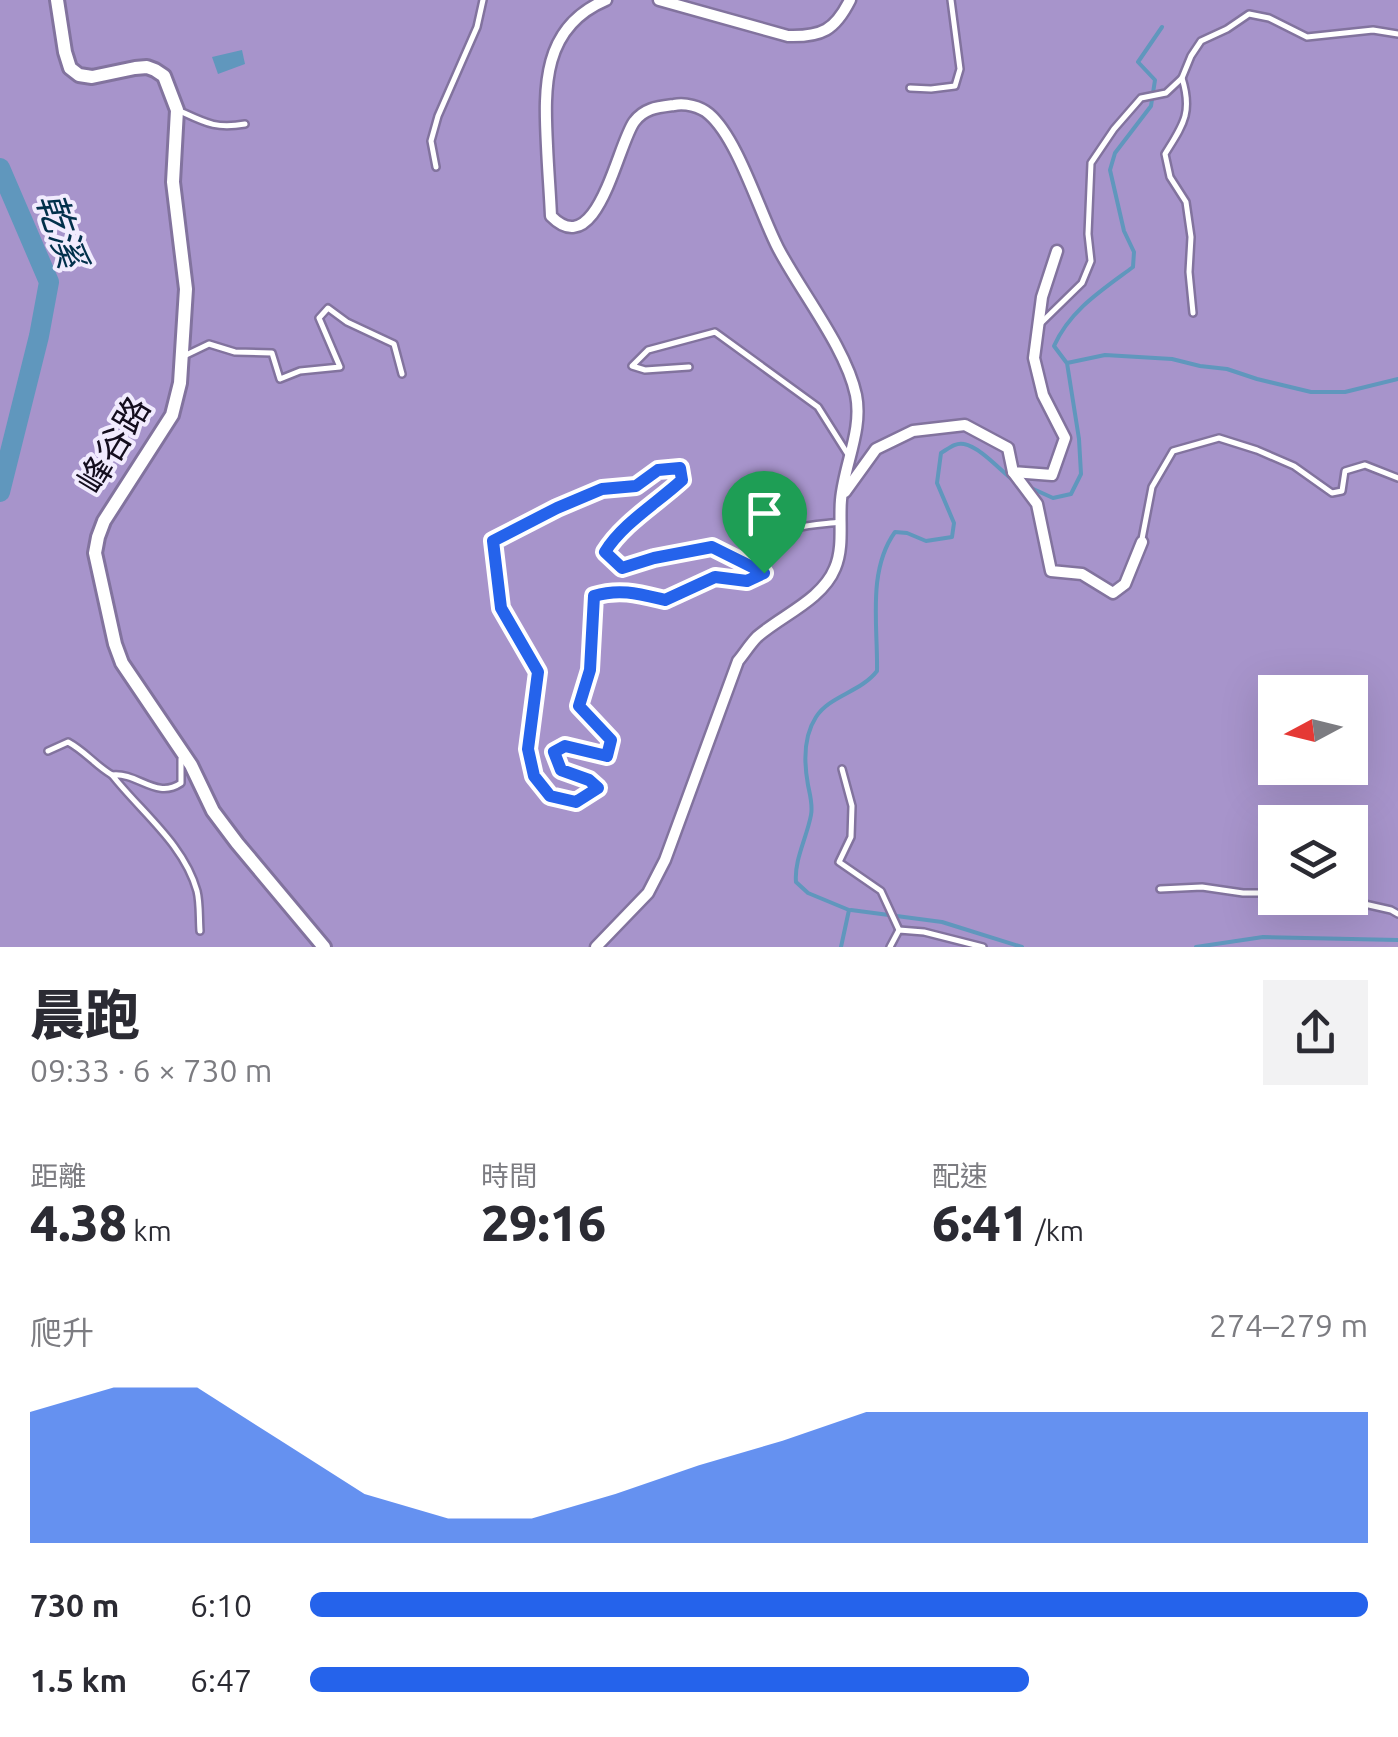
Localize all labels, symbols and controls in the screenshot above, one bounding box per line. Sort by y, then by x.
water label: 乾溪 [30,187,96,277]
street label: 峰谷路 [69,389,157,500]
pin [722,471,807,574]
icon: arrive [737,486,792,541]
north arrow [1258,675,1368,785]
map controls [1258,675,1368,915]
button: layers [1258,805,1368,915]
button: share [1263,980,1368,1085]
text: 晨跑 [30,984,140,1045]
text: 09:33 · 6 × 730 m [30,1052,272,1088]
text: 距離 [30,1160,86,1191]
text: 時間 [481,1160,537,1191]
text: 配速 [932,1160,988,1191]
text: 4.38 [30,1194,127,1250]
text: 29:16 [481,1194,606,1250]
text: 6:41 [932,1194,1029,1250]
text: km [127,1215,172,1246]
text: /km [1029,1215,1084,1246]
text: 274–279 m [1209,1307,1368,1343]
text: 爬升 [30,1314,94,1350]
text: 730 m [30,1587,119,1623]
text: 6:10 [190,1587,252,1623]
text: 1.5 km [30,1662,127,1698]
text: 6:47 [190,1662,252,1698]

